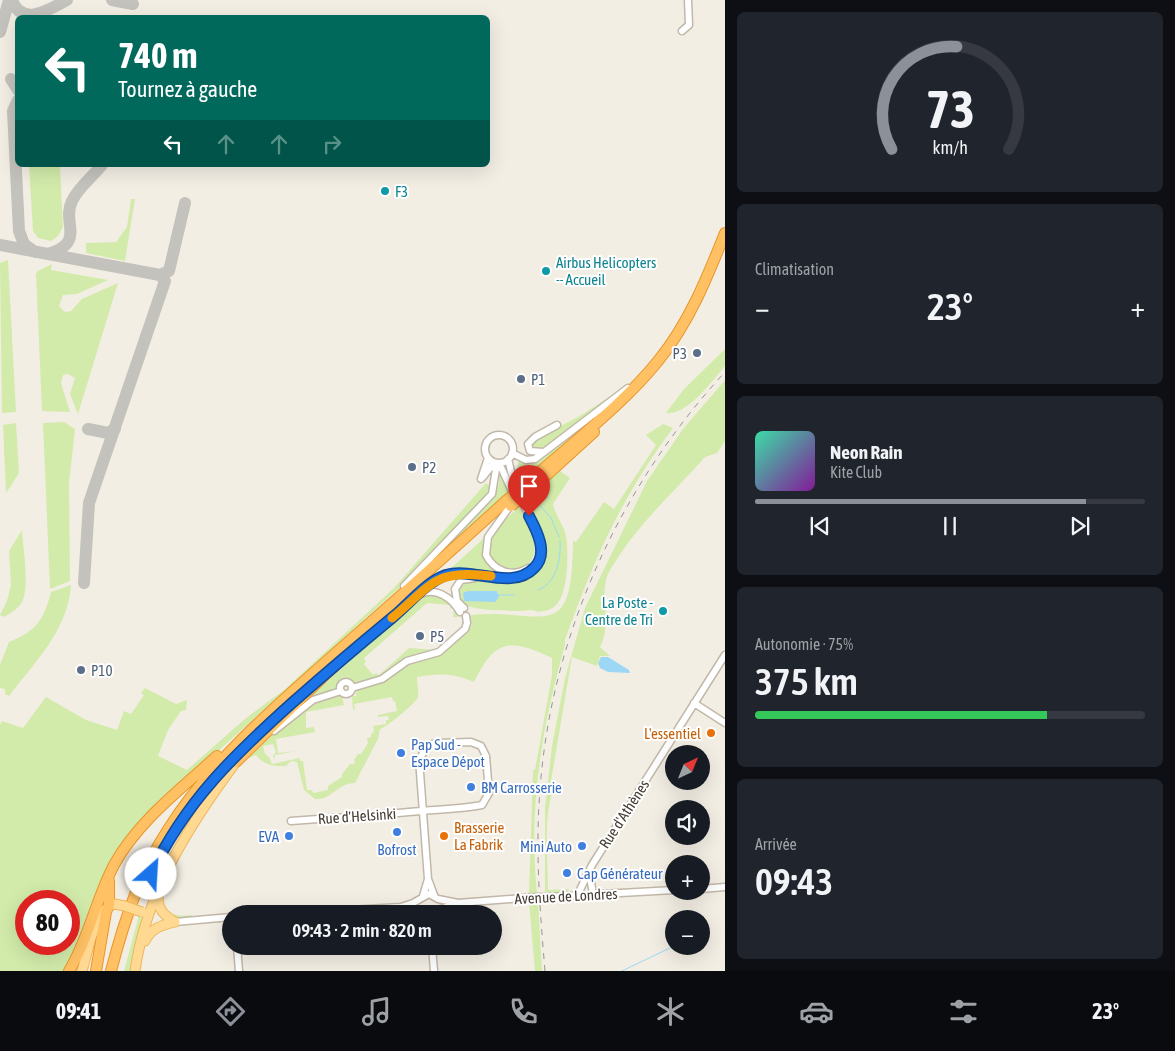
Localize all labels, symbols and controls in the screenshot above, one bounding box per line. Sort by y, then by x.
icon: left [35,35,100,100]
text: 740 m [118,35,197,75]
text: Tournez à gauche [118,76,257,102]
text: 73 [926,79,974,139]
icon: left [159,130,187,158]
icon: ahead [212,130,240,158]
icon: ahead [265,130,293,158]
icon: right [318,130,346,158]
text: km/h [932,137,968,158]
place label: F3 [395,183,408,200]
marker: F3 [379,185,391,197]
place label: Airbus Helicopters -- Accueil [556,254,656,288]
text: Climatisation [755,260,834,278]
marker: Airbus Helicopters -- Accueil [540,265,552,277]
text: 23° [927,285,973,328]
text: − [755,291,770,323]
text: + [1130,291,1145,323]
place label: P3 [673,345,687,362]
marker: P3 [691,347,703,359]
place label: P1 [531,371,545,388]
marker: P1 [515,373,527,385]
text: Neon Rain [830,441,902,463]
place label: P2 [422,459,436,476]
marker: P2 [406,461,418,473]
text: Kite Club [830,463,882,481]
pin [508,465,550,516]
icon: arrive [515,472,543,500]
icon: previous [806,512,834,540]
icon: pause [936,512,964,540]
icon: next [1066,512,1094,540]
place label: La Poste - Centre de Tri [585,594,653,628]
marker: La Poste - Centre de Tri [657,605,669,617]
place label: P5 [430,628,444,645]
marker: P5 [414,630,426,642]
text: Autonomie · 75% [755,635,853,653]
text: 375 km [755,660,858,703]
place label: P10 [91,662,112,679]
marker: P10 [75,664,87,676]
place label: L'essentiel [644,725,701,742]
marker: L'essentiel [705,727,717,739]
place label: Pap Sud - Espace Dépot [411,736,485,770]
north arrow [665,745,710,790]
map controls [665,745,710,955]
marker: Pap Sud - Espace Dépot [395,747,407,759]
street label: Rue d'Athènes [596,777,652,851]
place label: BM Carrosserie [481,779,562,796]
marker: BM Carrosserie [465,781,477,793]
button: sound [665,800,710,845]
street label: Rue d'Helsinki [317,805,397,827]
place label: Brasserie La Fabrik [454,819,504,853]
marker: Bofrost [391,826,403,838]
place label: EVA [258,828,280,845]
marker: EVA [283,830,295,842]
marker: Brasserie La Fabrik [438,830,450,842]
text: Arrivée [755,835,797,853]
place label: Mini Auto [520,838,572,855]
marker: Mini Auto [576,840,588,852]
place label: Bofrost [377,841,417,858]
position arrow [124,847,176,899]
button: + [665,855,710,900]
text: 09:43 [755,860,833,903]
place label: Cap Générateur [577,865,663,882]
marker: Cap Générateur [561,867,573,879]
street label: Avenue de Londres [514,885,618,907]
speed limit sign: 80 [15,890,80,955]
button: − [665,910,710,955]
text: 09:43 · 2 min · 820 m [292,919,432,941]
icon: directions [213,994,248,1029]
icon: music [359,994,394,1029]
icon: phone [506,994,541,1029]
icon: climate [653,994,688,1029]
icon: car [799,994,834,1029]
icon: filters [946,994,981,1029]
text: 09:41 [56,998,101,1024]
text: 23° [1092,998,1119,1024]

